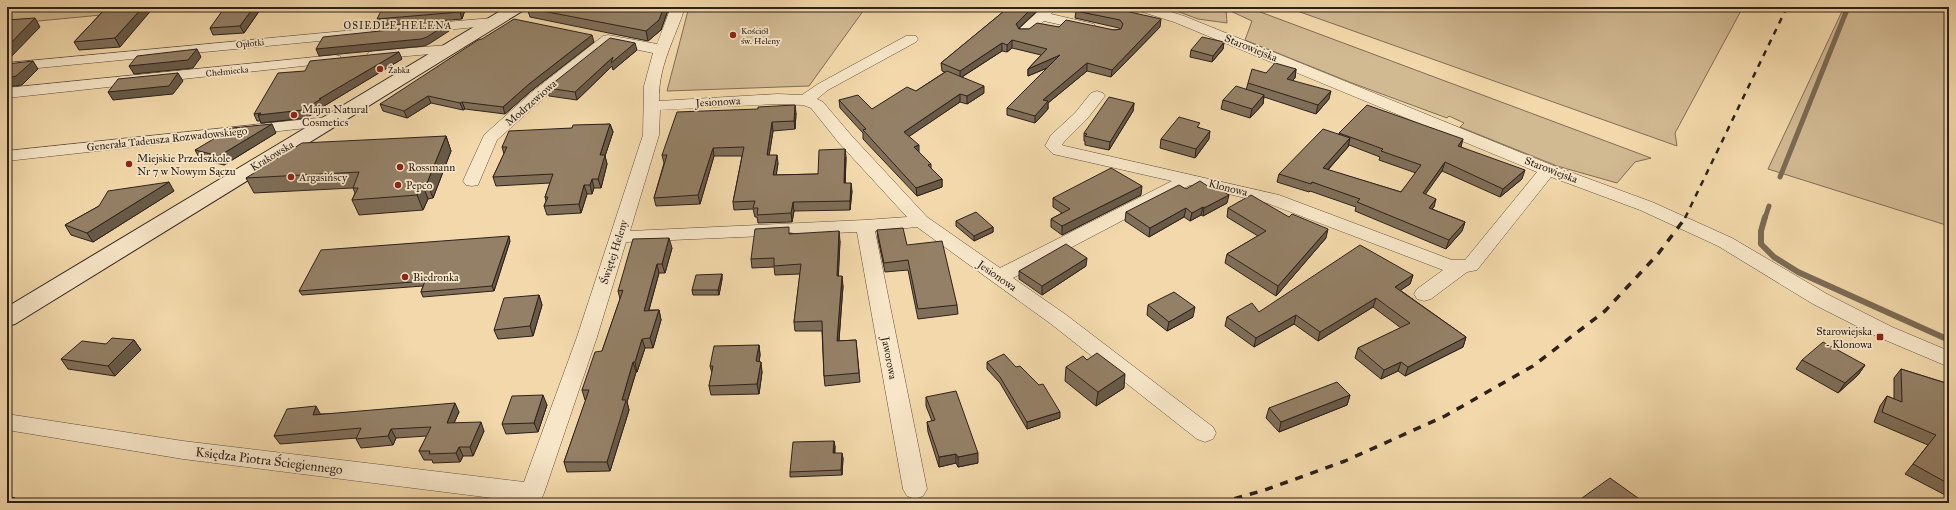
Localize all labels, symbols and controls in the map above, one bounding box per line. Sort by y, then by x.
district label: OSIEDLE HELENA [344,20,452,32]
place label: Kościół św. Heleny [741,25,781,46]
marker: Kościół św. Heleny [728,30,738,40]
street label: Starowiejska [1223,32,1280,65]
street label: Opłotki [235,36,265,50]
street label: Chełmiecka [205,63,249,79]
marker: Żabka [375,64,385,74]
place label: Żabka [388,64,410,75]
street label: Modrzewiowa [503,77,560,129]
street label: Jesionowa [694,94,741,111]
place label: Majru Natural Cosmetics [302,103,368,129]
marker: Majru Natural Cosmetics [289,110,299,120]
street label: Generała Tadeusza Rozwadowskiego [86,124,248,154]
street label: Krakowska [248,138,296,174]
place label: Miejskie Przedszkole Nr 7 w Nowym Sączu [137,152,236,178]
street label: Starowiejska [1523,154,1580,186]
marker: Miejskie Przedszkole Nr 7 w Nowym Sączu [124,159,134,169]
place label: Rossmann [408,161,455,174]
marker: Rossmann [395,162,405,172]
place label: Argasińscy [298,171,348,184]
marker: Argasińscy [286,172,296,182]
street label: Klonowa [1207,177,1249,199]
place label: Pepco [406,179,433,192]
marker: Pepco [393,180,403,190]
street label: Świętej Heleny [597,217,631,286]
street label: Jesionowa [974,257,1019,295]
place label: Biedronka [413,271,459,284]
marker: Biedronka [400,272,410,282]
place label: Starowiejska - Klonowa [1816,325,1872,351]
marker: Starowiejska - Klonowa [1875,332,1885,342]
street label: Jaworowa [877,335,900,381]
street label: Księdza Piotra Ściegiennego [194,443,344,478]

